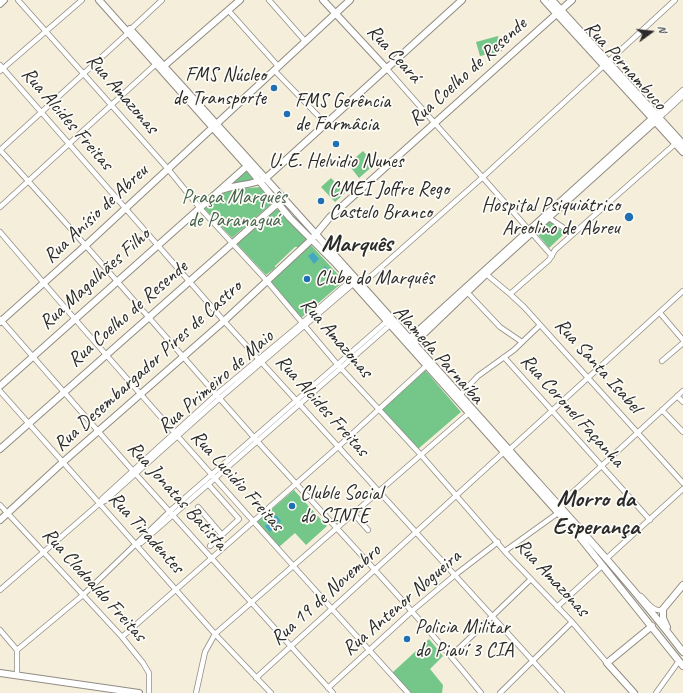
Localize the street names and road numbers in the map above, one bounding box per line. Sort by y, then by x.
street label: Rua Coelho de Resende [404,13,532,131]
street label: Rua Pernambuco [579,17,671,115]
street label: Rua Ceará [362,20,426,88]
street label: Rua Amazonas [81,49,163,139]
street label: Rua Alcides Freitas [16,63,118,175]
street label: Rua Anísio de Abreu [39,159,153,269]
street label: Rua Magalhães Filho [35,223,155,335]
street label: Rua Coelho de Resende [63,256,193,372]
street label: Rua Desembargador Pires de Castro [49,275,247,457]
street label: Rua Amazonas [295,293,377,383]
street label: Alameda Parnaíba [388,301,488,409]
street label: Rua Santa Isabel [549,314,647,418]
street label: Rua Primeiro de Maio [153,325,279,439]
street label: Rua Coronel Façanha [515,349,629,473]
street label: Rua Alcides Freitas [270,350,374,462]
street label: Rua Lucidio Freitas [185,425,289,537]
street label: Rua Jonatas Batista [122,437,232,555]
street label: Rua Tiradentes [103,487,189,579]
street label: Rua Clodoaldo Freitas [37,523,151,647]
street label: Rua Amazonas [510,534,594,622]
street label: Rua 19 de Novembro [266,539,386,651]
street label: Rua Antenor Nogueira [338,545,466,661]

